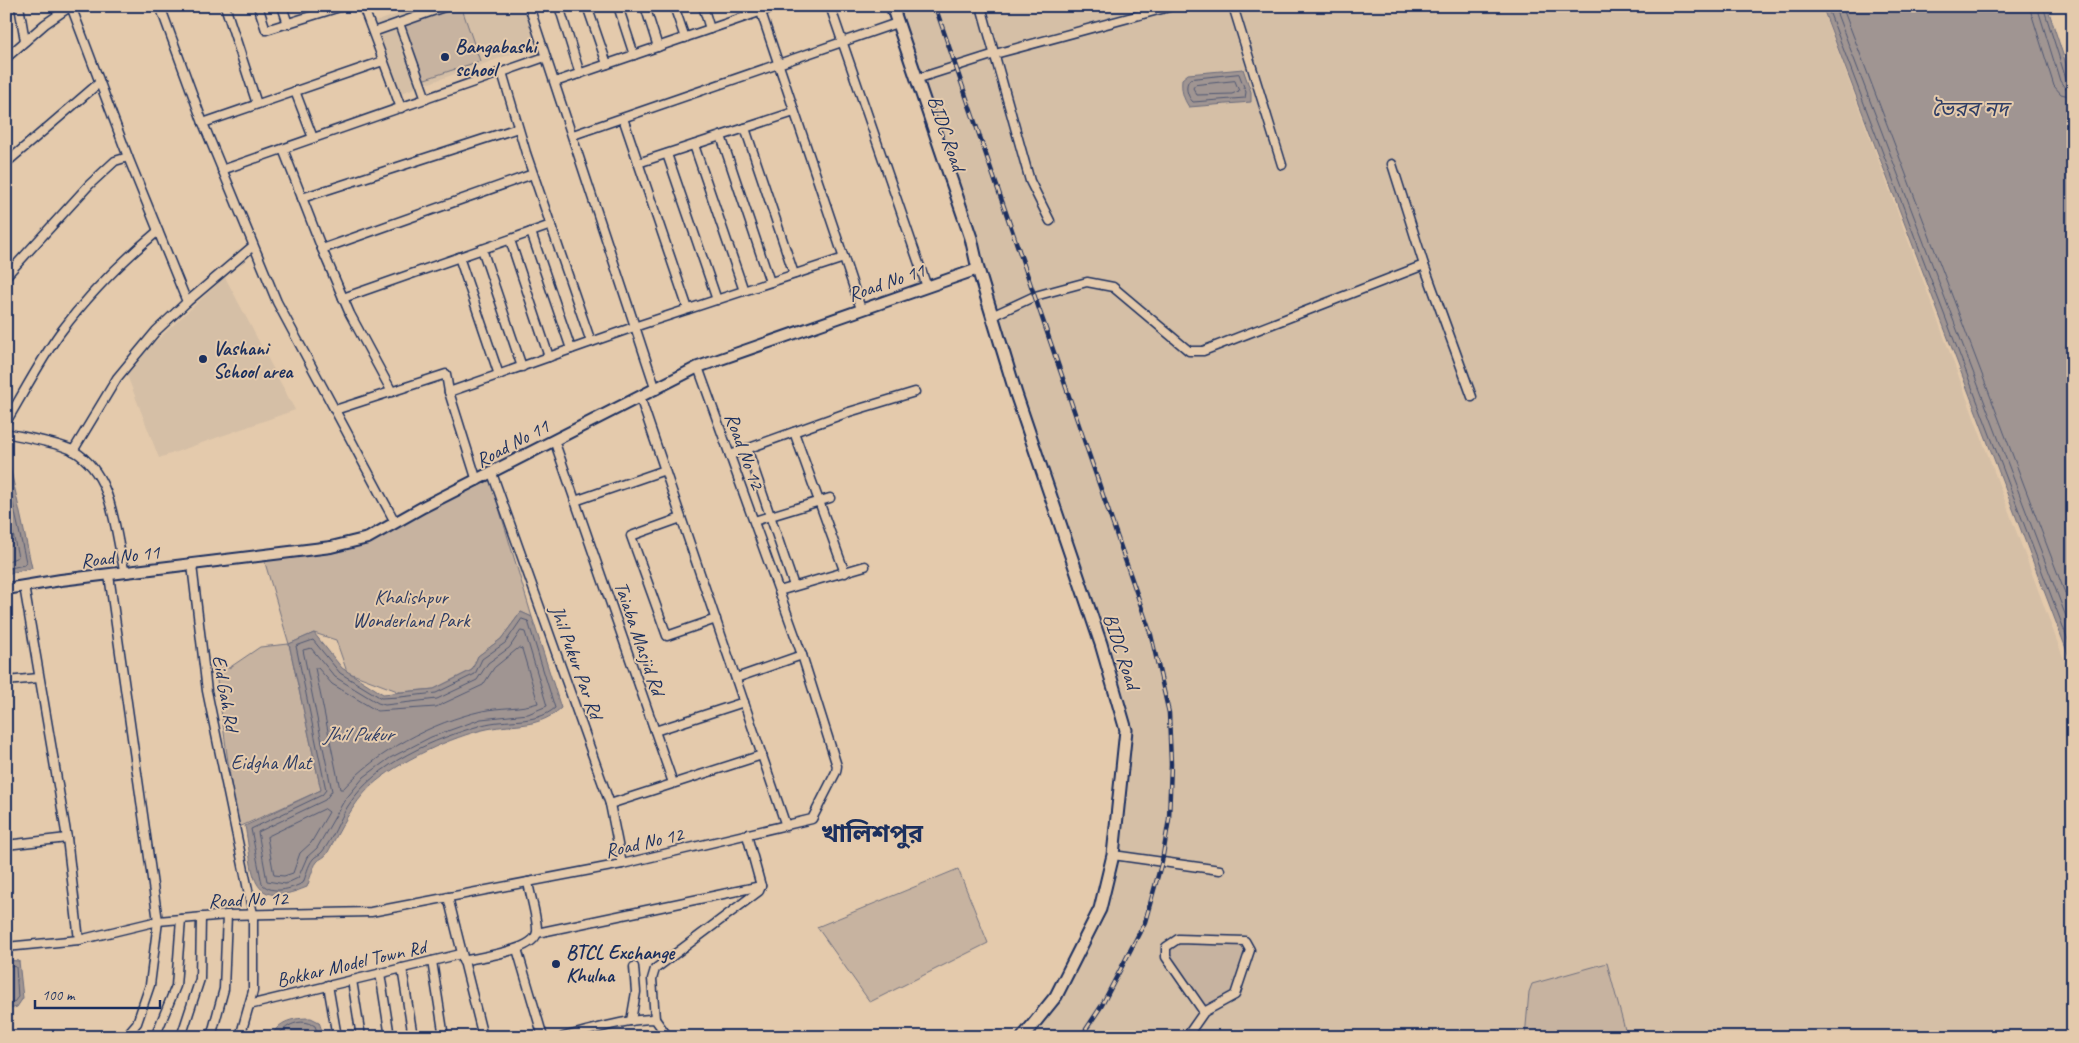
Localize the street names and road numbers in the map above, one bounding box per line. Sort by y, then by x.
street label: BIDC Road [922,92,972,177]
street label: Road No 11 [844,257,929,307]
street label: Road No 12 [719,410,771,495]
street label: Road No 11 [471,413,554,473]
street label: Road No 11 [79,539,162,574]
street label: Taiaba Masjid Rd [608,578,672,701]
street label: Jhil Pukur Par Rd [544,601,610,725]
street label: BIDC Road [1098,610,1146,695]
street label: Eid Gah Rd [207,653,245,736]
street label: Road No 12 [603,821,688,864]
street label: Road No 12 [208,886,290,913]
street label: Bokkar Model Town Rd [274,933,431,993]

